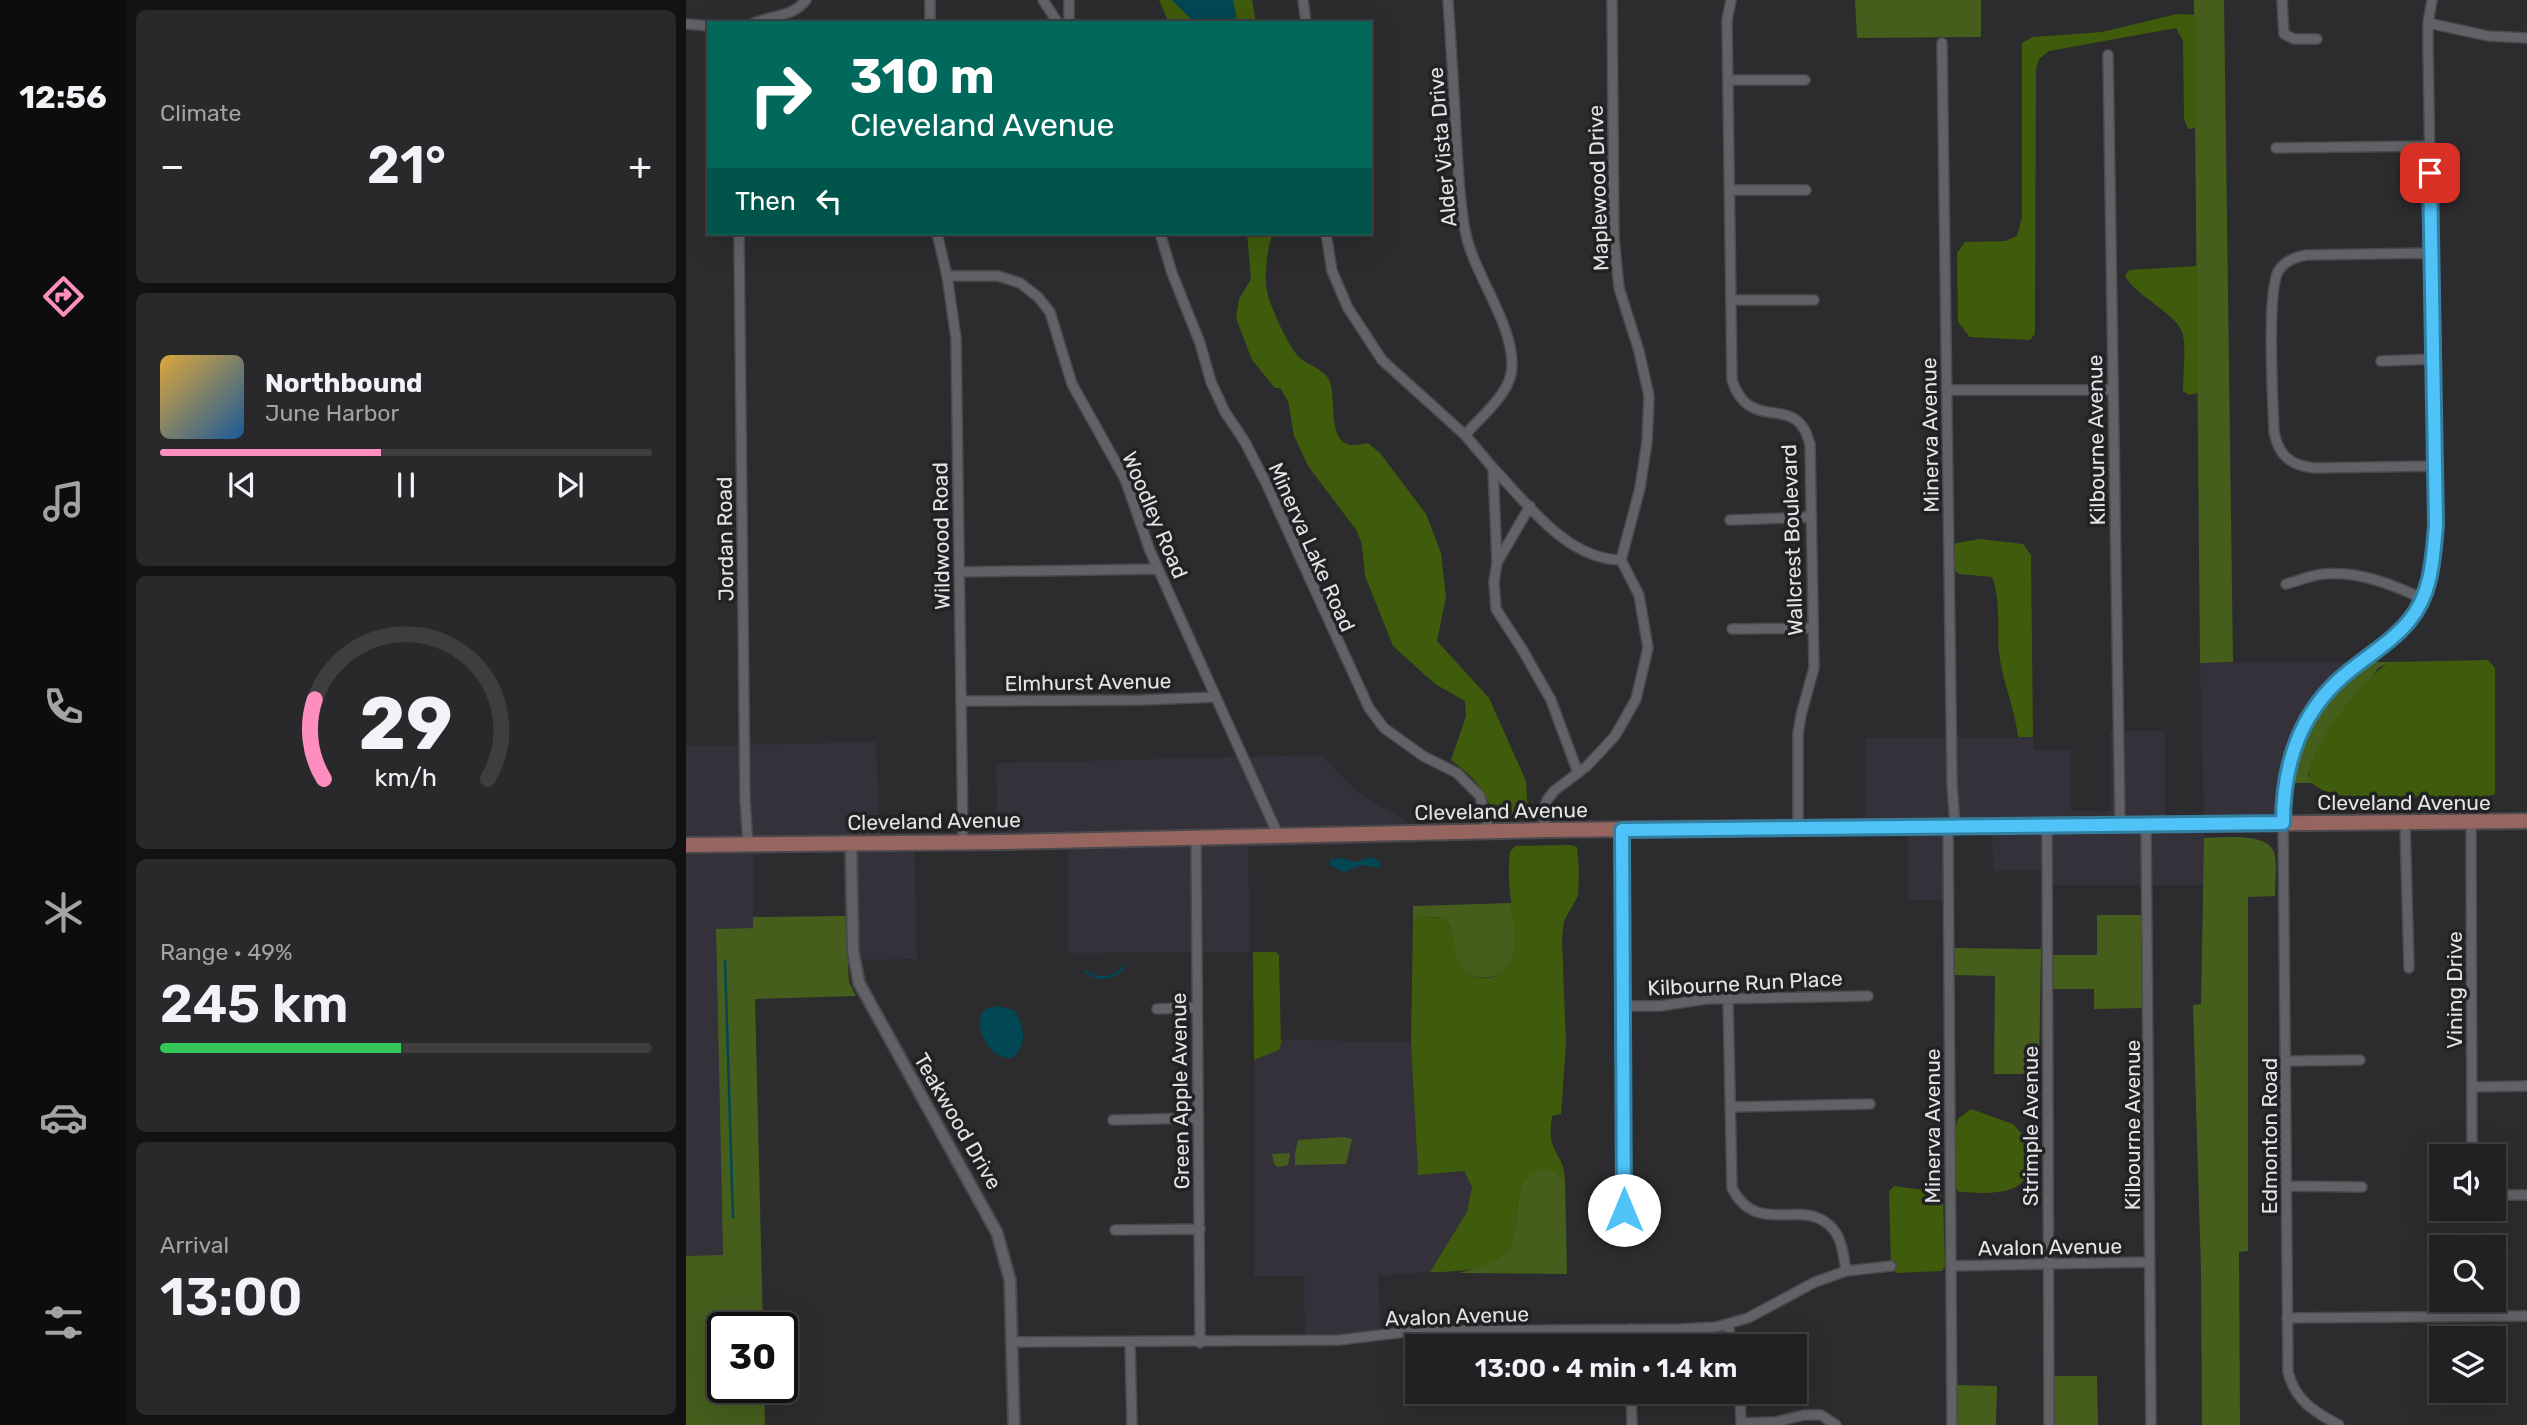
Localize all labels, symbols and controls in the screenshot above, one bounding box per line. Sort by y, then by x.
text: 310 m [850,47,995,105]
icon: right [735,49,826,140]
street label: Alder Vista Drive [1423,66,1461,228]
text: 12:56 [19,78,107,116]
text: Climate [160,99,241,127]
street label: Maplewood Drive [1583,105,1613,271]
text: Cleveland Avenue [850,106,1114,144]
text: 21° [367,134,446,196]
text: − [160,143,185,189]
text: + [628,143,652,189]
pin [2400,143,2460,203]
icon: arrive [2411,154,2449,192]
icon: left [810,182,848,220]
text: Then [735,186,796,217]
icon: directions [39,272,88,321]
street label: Kilbourne Avenue [2082,354,2110,526]
street label: Minerva Avenue [1916,357,1944,513]
text: Northbound [265,368,423,399]
text: June Harbor [265,399,399,427]
street label: Wallcrest Boulevard [1776,444,1808,636]
street label: Woodley Road [1117,448,1193,582]
street label: Minerva Lake Road [1263,459,1361,635]
street label: Wildwood Road [927,462,955,610]
icon: previous [223,466,261,504]
icon: pause [387,466,425,504]
icon: next [551,466,589,504]
street label: Jordan Road [711,476,739,602]
icon: music [39,477,88,526]
street label: Elmhurst Avenue [1004,668,1172,696]
text: 29 [359,681,453,767]
icon: phone [39,682,88,731]
text: km/h [375,762,437,791]
street label: Cleveland Avenue [2317,790,2491,815]
street label: Cleveland Avenue [1414,797,1588,825]
street label: Cleveland Avenue [847,807,1021,835]
icon: climate [39,888,88,937]
street label: Vining Drive [2442,931,2467,1049]
text: Range · 49% [160,938,292,966]
street label: Kilbourne Run Place [1647,965,1843,1001]
text: 245 km [160,973,348,1035]
street label: Green Apple Avenue [1166,992,1194,1190]
street label: Kilbourne Avenue [2120,1040,2145,1210]
street label: Strimple Avenue [2018,1046,2043,1206]
street label: Teakwood Drive [909,1048,1007,1194]
street label: Minerva Avenue [1920,1048,1945,1204]
street label: Edmonton Road [2257,1058,2282,1214]
icon: car [39,1093,88,1142]
map controls [2429,1144,2506,1403]
button: sound [2429,1144,2506,1221]
position arrow [1587,1173,1661,1247]
text: Arrival [160,1231,229,1259]
street label: Avalon Avenue [1978,1233,2122,1261]
button: search [2429,1235,2506,1312]
text: 13:00 [160,1266,303,1328]
icon: filters [39,1298,88,1347]
street label: Avalon Avenue [1384,1301,1530,1331]
speed limit sign: 30 [707,1312,798,1403]
button: layers [2429,1326,2506,1403]
text: 13:00 · 4 min · 1.4 km [1475,1353,1737,1384]

